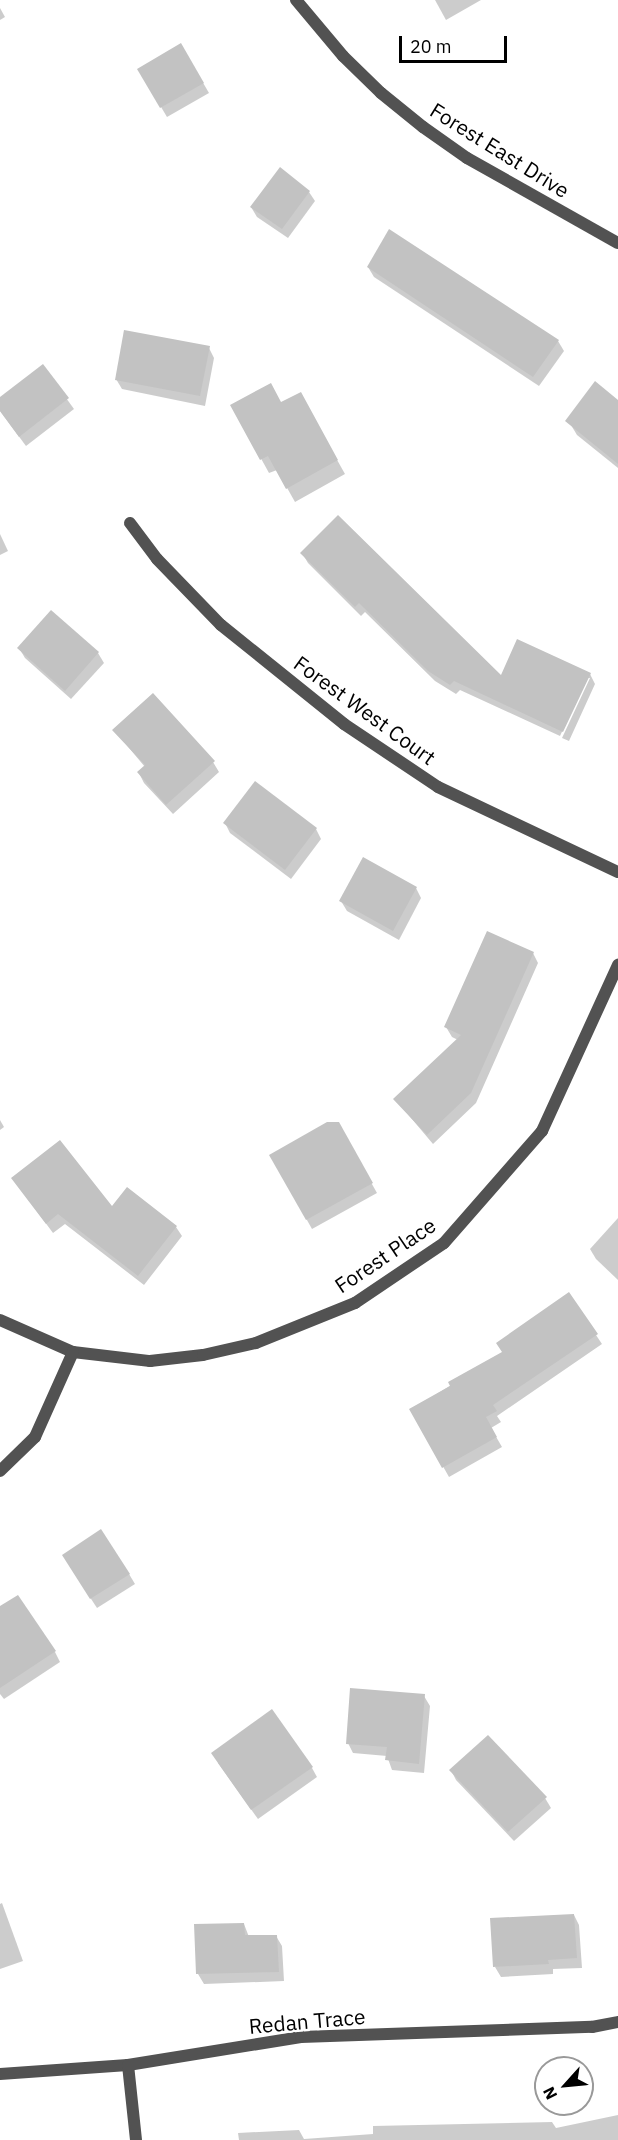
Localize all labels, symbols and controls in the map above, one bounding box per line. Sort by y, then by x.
scale bar [402,24,510,62]
text: 20 m [410,35,452,58]
street label: Forest East Drive [426,97,574,203]
street label: Forest West Court [289,650,441,770]
street label: Forest Place [330,1212,440,1298]
street label: Redan Trace [248,2003,366,2039]
north arrow [534,2056,594,2116]
text: N [538,2084,561,2103]

